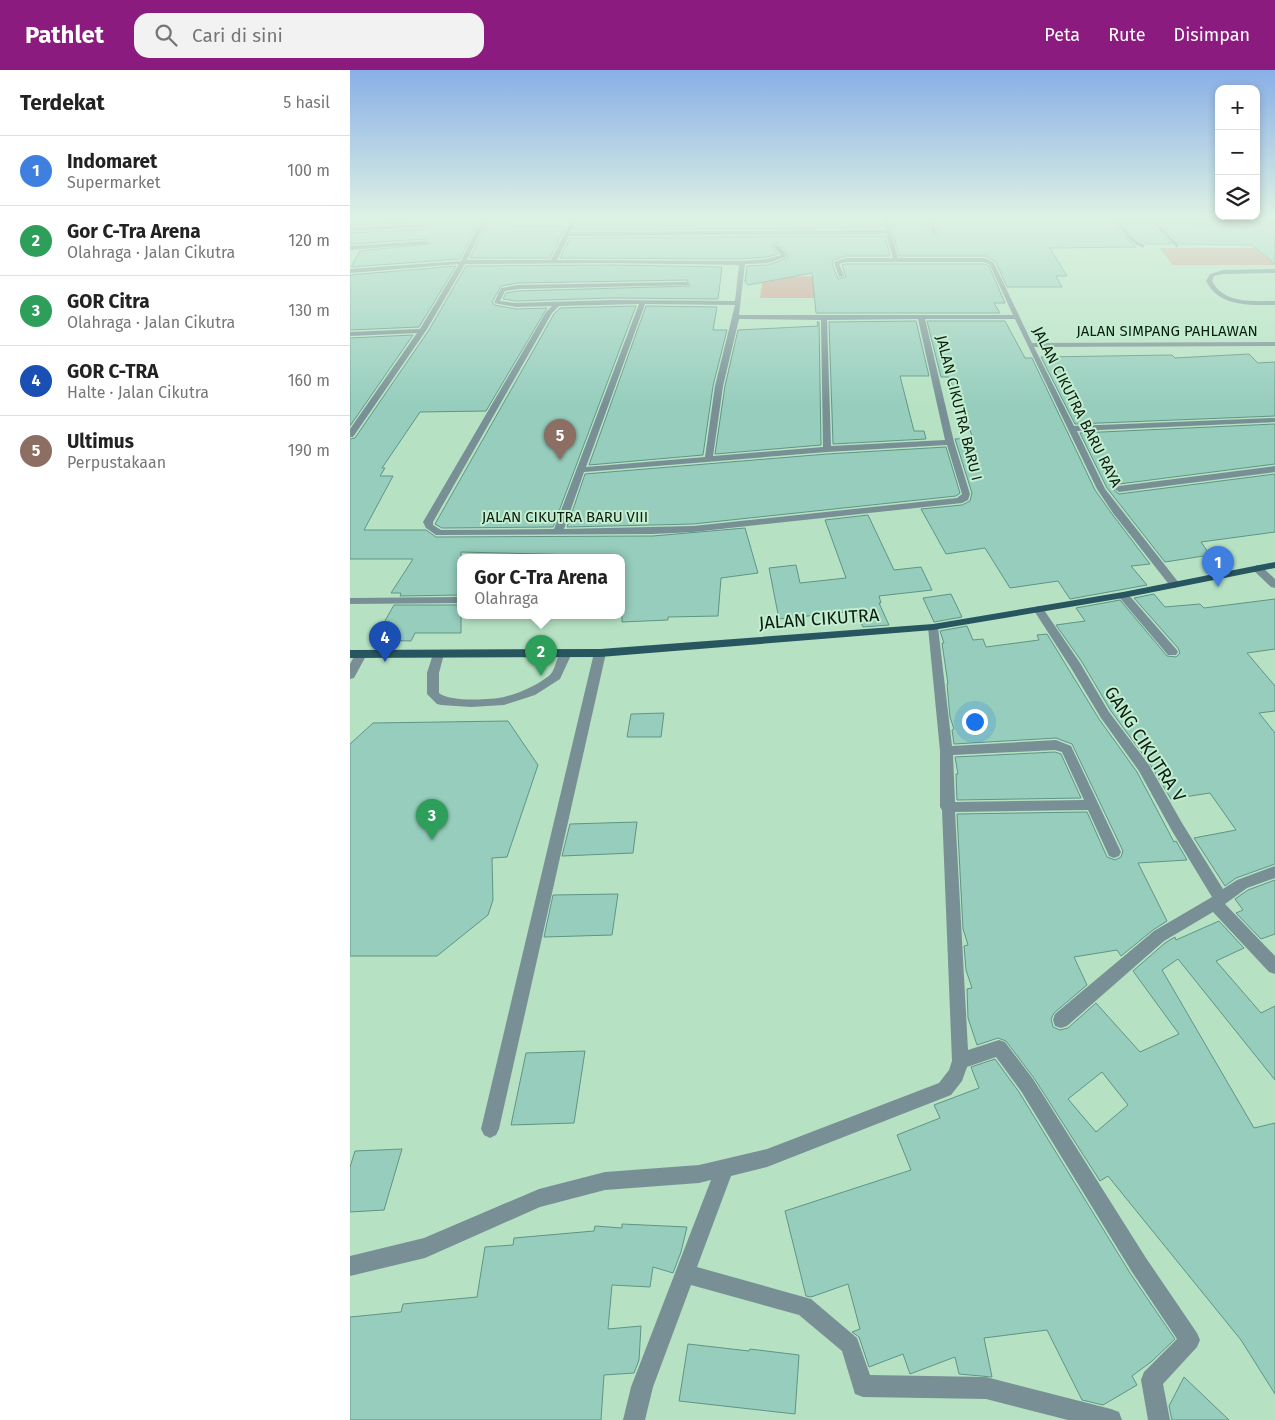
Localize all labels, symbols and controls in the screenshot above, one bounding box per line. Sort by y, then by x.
search box [134,13,484,58]
text: Pathlet [25,21,104,49]
icon: search [152,21,180,49]
text: Cari di sini [192,24,283,47]
text: Peta [1044,24,1080,46]
text: Rute [1108,24,1146,46]
text: Disimpan [1174,24,1250,46]
map controls [1215,85,1260,220]
button: + [1215,85,1260,130]
text: Terdekat [20,90,105,116]
text: 5 hasil [283,93,330,112]
button: − [1215,130,1260,175]
text: Indomaret [67,150,157,173]
text: 1 [32,161,40,180]
text: 100 m [287,161,330,180]
text: Supermarket [67,173,161,192]
button: layers [1215,175,1260,220]
text: Gor C-Tra Arena [67,220,201,243]
text: 2 [32,231,40,250]
text: 120 m [288,231,330,250]
text: Olahraga · Jalan Cikutra [67,243,235,262]
text: GOR Citra [67,290,150,313]
text: 3 [32,301,40,320]
text: 130 m [288,301,330,320]
text: Olahraga · Jalan Cikutra [67,313,235,332]
street label: JALAN SIMPANG PAHLAWAN [1076,322,1258,340]
street label: JALAN CIKUTRA BARU RAYA [1029,324,1126,491]
street label: JALAN CIKUTRA BARU I [932,333,986,483]
text: GOR C-TRA [67,360,158,383]
text: 4 [31,371,41,390]
text: 160 m [288,371,330,390]
text: Halte · Jalan Cikutra [67,383,209,402]
pin: 5 [544,419,576,460]
text: Ultimus [67,430,134,453]
text: 5 [32,441,40,460]
text: 190 m [288,441,330,460]
text: Perpustakaan [67,453,166,472]
street label: JALAN CIKUTRA BARU VIII [482,508,648,526]
pin: 1 [1202,546,1234,587]
popup [457,554,625,619]
text: Gor C-Tra Arena [474,566,608,589]
text: Olahraga [474,589,539,608]
street label: JALAN CIKUTRA [758,604,881,634]
pin: 4 [369,621,401,662]
pin: 2 [525,635,557,676]
street label: GANG CIKUTRA V [1100,682,1190,806]
your location [962,709,988,735]
pin: 3 [416,799,448,840]

